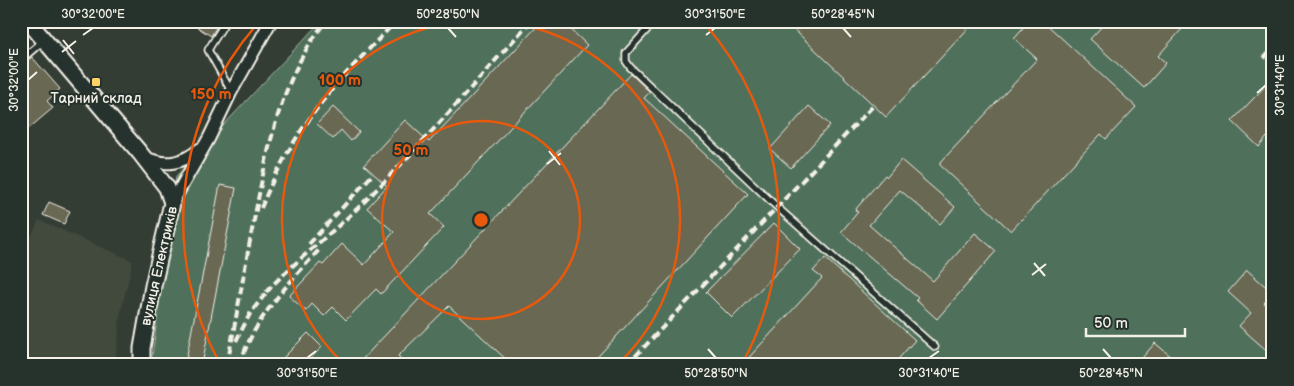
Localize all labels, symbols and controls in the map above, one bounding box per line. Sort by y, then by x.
text: 30°32'00"E [61,7,125,22]
text: 50°28'50"N [416,7,480,22]
text: 30°31'50"E [685,7,746,22]
text: 50°28'45"N [811,7,875,22]
text: 30°32'00"E [7,48,22,112]
text: 30°31'40"E [1273,54,1288,116]
text: 100 m [319,71,361,90]
marker: Тарний склад [90,76,102,88]
text: 150 m [190,85,232,104]
place label: Тарний склад [51,90,142,107]
text: 50 m [394,141,429,160]
street label: вулиця Електриків [137,204,181,327]
centre of rings [472,211,490,229]
scale bar [1086,306,1185,338]
text: 50 m [1094,314,1128,333]
text: 30°31'50"E [277,366,338,381]
text: 50°28'50"N [684,366,748,381]
text: 30°31'40"E [898,366,960,381]
text: 50°28'45"N [1079,366,1143,381]

